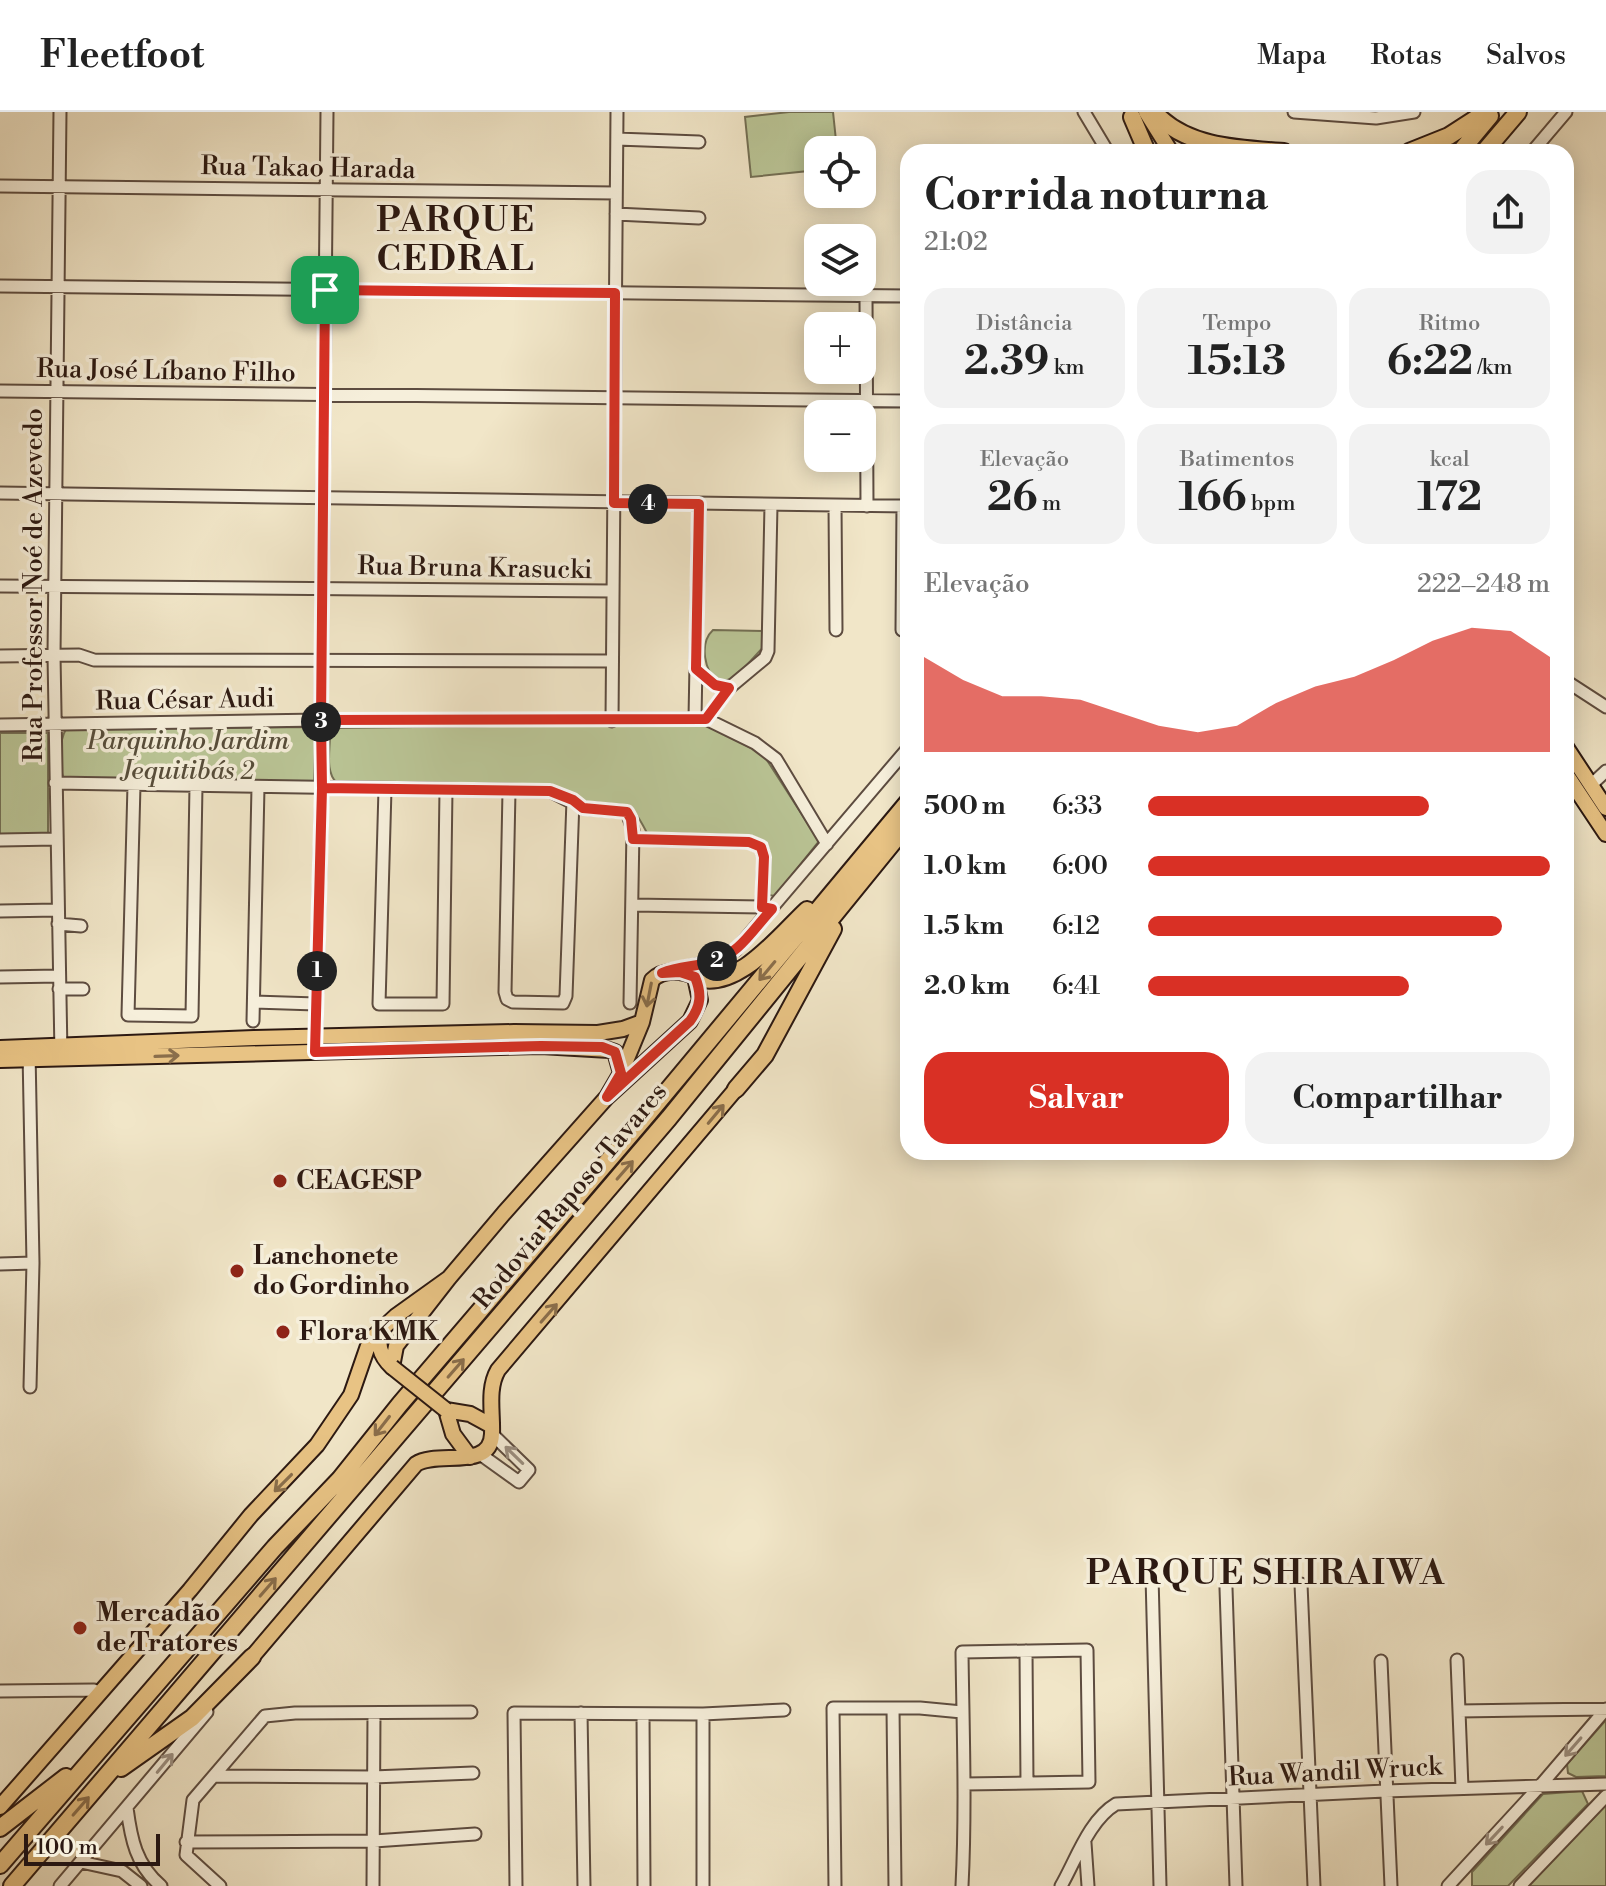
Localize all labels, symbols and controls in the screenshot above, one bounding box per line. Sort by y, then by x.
text: Fleetfoot [40,32,204,79]
text: Mapa [1257,38,1327,73]
text: Rotas [1371,38,1442,73]
text: Salvos [1486,38,1566,73]
map controls [804,136,876,472]
button: locate [804,136,876,208]
street label: Rua Takao Harada [200,150,417,186]
text: Corrida noturna [924,168,1268,223]
button: share [1466,170,1550,254]
district label: PARQUE CEDRAL [376,200,536,281]
button: layers [804,224,876,296]
text: 21:02 [924,226,988,258]
pin [291,256,359,324]
icon: arrive [303,268,347,312]
text: Distância [976,310,1072,337]
text: Tempo [1203,310,1271,337]
text: Ritmo [1419,310,1480,337]
button: + [804,312,876,384]
text: 2.39 [964,337,1049,387]
text: 15:13 [1188,337,1286,387]
text: 6:22 [1387,337,1473,387]
street label: Rua José Líbano Filho [36,353,296,389]
text: km [1049,354,1085,381]
text: /km [1473,354,1512,381]
button: − [804,400,876,472]
street label: Rua Professor Noé de Azevedo [18,408,50,762]
text: Elevação [980,446,1069,473]
text: Batimentos [1180,446,1294,473]
text: kcal [1430,446,1470,473]
text: 26 [987,473,1038,523]
text: 166 [1178,473,1247,523]
text: 172 [1417,473,1482,523]
pin: 4 [628,484,668,524]
text: 4 [641,490,655,517]
text: m [1038,490,1061,517]
text: bpm [1247,490,1296,517]
street label: Rua Bruna Krasucki [357,550,593,586]
text: Elevação [924,568,1030,600]
text: 222–248 m [1417,568,1550,600]
street label: Rua César Audi [95,682,275,718]
pin: 3 [301,702,341,742]
text: 3 [314,708,328,735]
park label: Parquinho Jardim Jequitibás 2 [86,725,290,787]
text: 500 m [924,790,1006,822]
text: 6:33 [1052,790,1102,822]
text: 1.0 km [924,850,1007,882]
text: 6:00 [1052,850,1108,882]
text: 1.5 km [924,910,1004,942]
text: 6:12 [1052,910,1100,942]
pin: 2 [697,941,737,981]
text: 2 [710,947,724,974]
pin: 1 [297,951,337,991]
text: 1 [312,957,322,984]
one-way arrow [758,961,776,981]
text: 2.0 km [924,970,1010,1002]
text: 6:41 [1052,970,1100,1002]
one-way arrow [640,982,655,1008]
one-way arrow [153,1048,180,1063]
button: Salvar [924,1052,1229,1144]
button: Compartilhar [1245,1052,1550,1144]
street label: Rodovia Raposo Tavares [466,1076,674,1316]
one-way arrow [707,1104,725,1124]
one-way arrow [615,1161,633,1181]
place label: CEAGESP [296,1165,422,1197]
marker: CEAGESP [271,1172,289,1190]
place label: Lanchonete do Gordinho [253,1240,410,1302]
marker: Lanchonete do Gordinho [228,1262,246,1280]
one-way arrow [539,1303,557,1323]
place label: Flora KMK [299,1316,439,1348]
marker: Flora KMK [274,1323,292,1341]
one-way arrow [446,1358,464,1378]
one-way arrow [373,1416,391,1436]
one-way arrow [505,1446,524,1465]
one-way arrow [273,1473,292,1493]
district label: PARQUE SHIRAIWA [1086,1553,1446,1595]
one-way arrow [259,1577,277,1597]
place label: Mercadão de Tratores [96,1597,238,1659]
marker: Mercadão de Tratores [71,1619,89,1637]
one-way arrow [1564,1737,1582,1757]
street label: Rua Wandil Wruck [1227,1750,1444,1794]
one-way arrow [156,1753,174,1773]
one-way arrow [72,1796,90,1816]
one-way arrow [1485,1826,1504,1846]
scale bar [24,1830,160,1866]
text: 100 m [36,1834,98,1861]

